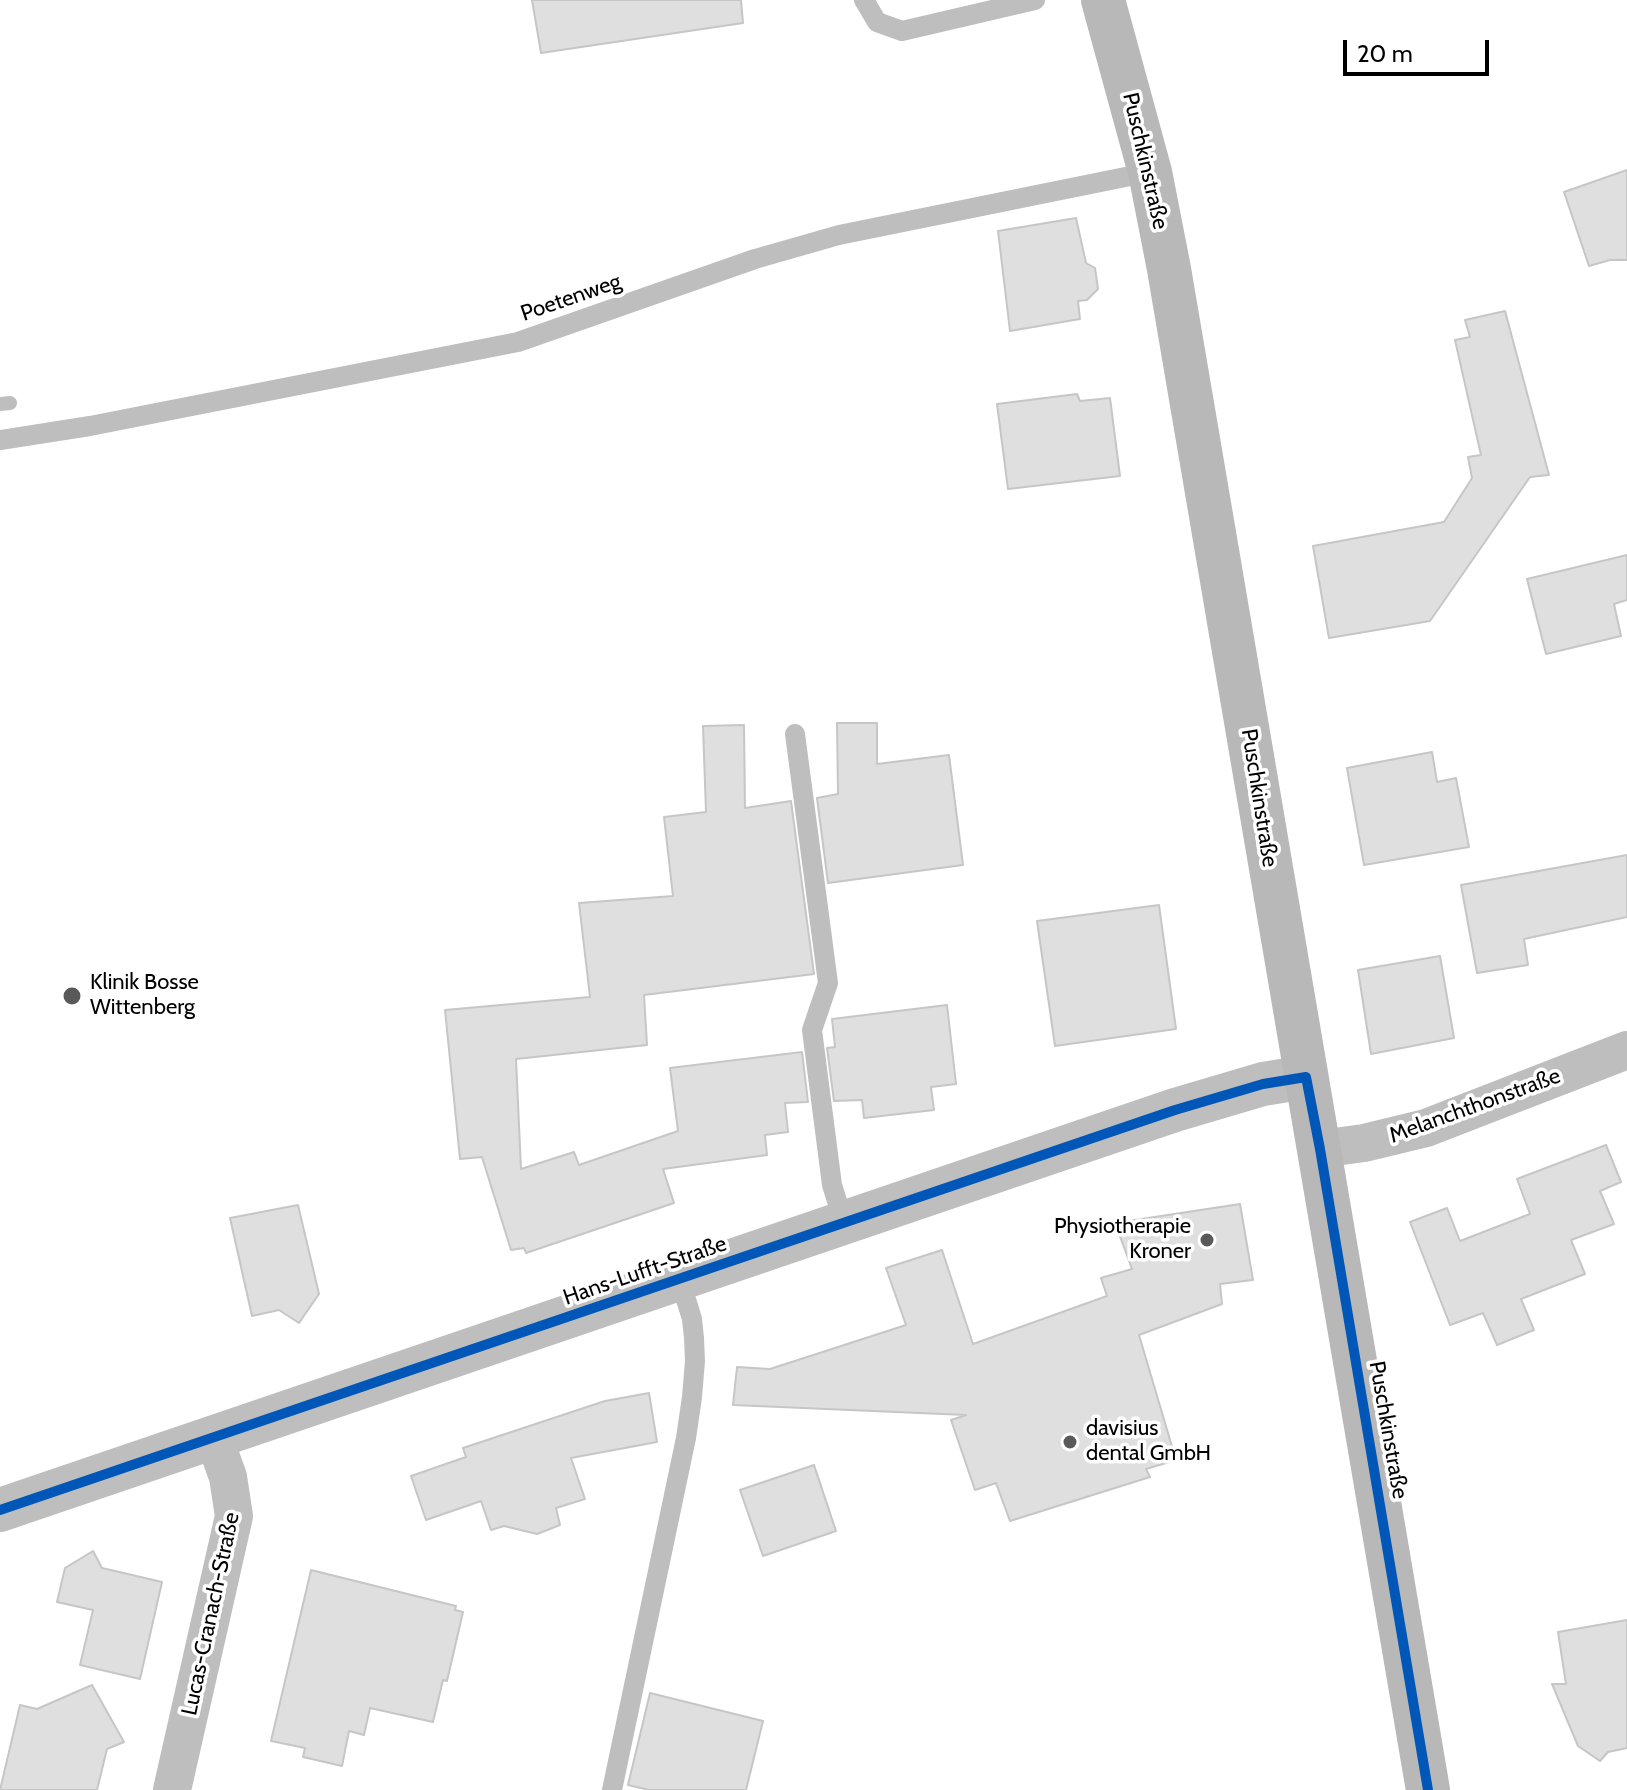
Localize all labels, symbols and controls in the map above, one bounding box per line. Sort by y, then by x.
scale bar [1347,24,1493,74]
text: 20 m [1357,39,1413,68]
street label: Puschkinstraße [1116,90,1174,232]
street label: Poetenweg [517,269,625,327]
street label: Puschkinstraße [1235,727,1283,869]
place label: Klinik Bosse Wittenberg [90,970,199,1022]
marker: Klinik Bosse Wittenberg [61,985,83,1007]
street label: Melanchthonstraße [1386,1063,1564,1149]
place label: Physiotherapie Kroner [1054,1214,1191,1266]
street label: Hans-Lufft-Straße [560,1231,730,1311]
marker: Physiotherapie Kroner [1198,1231,1216,1249]
street label: Puschkinstraße [1363,1359,1413,1501]
place label: davisius dental GmbH [1086,1416,1211,1468]
marker: davisius dental GmbH [1061,1433,1079,1451]
street label: Lucas-Cranach-Straße [177,1510,245,1718]

